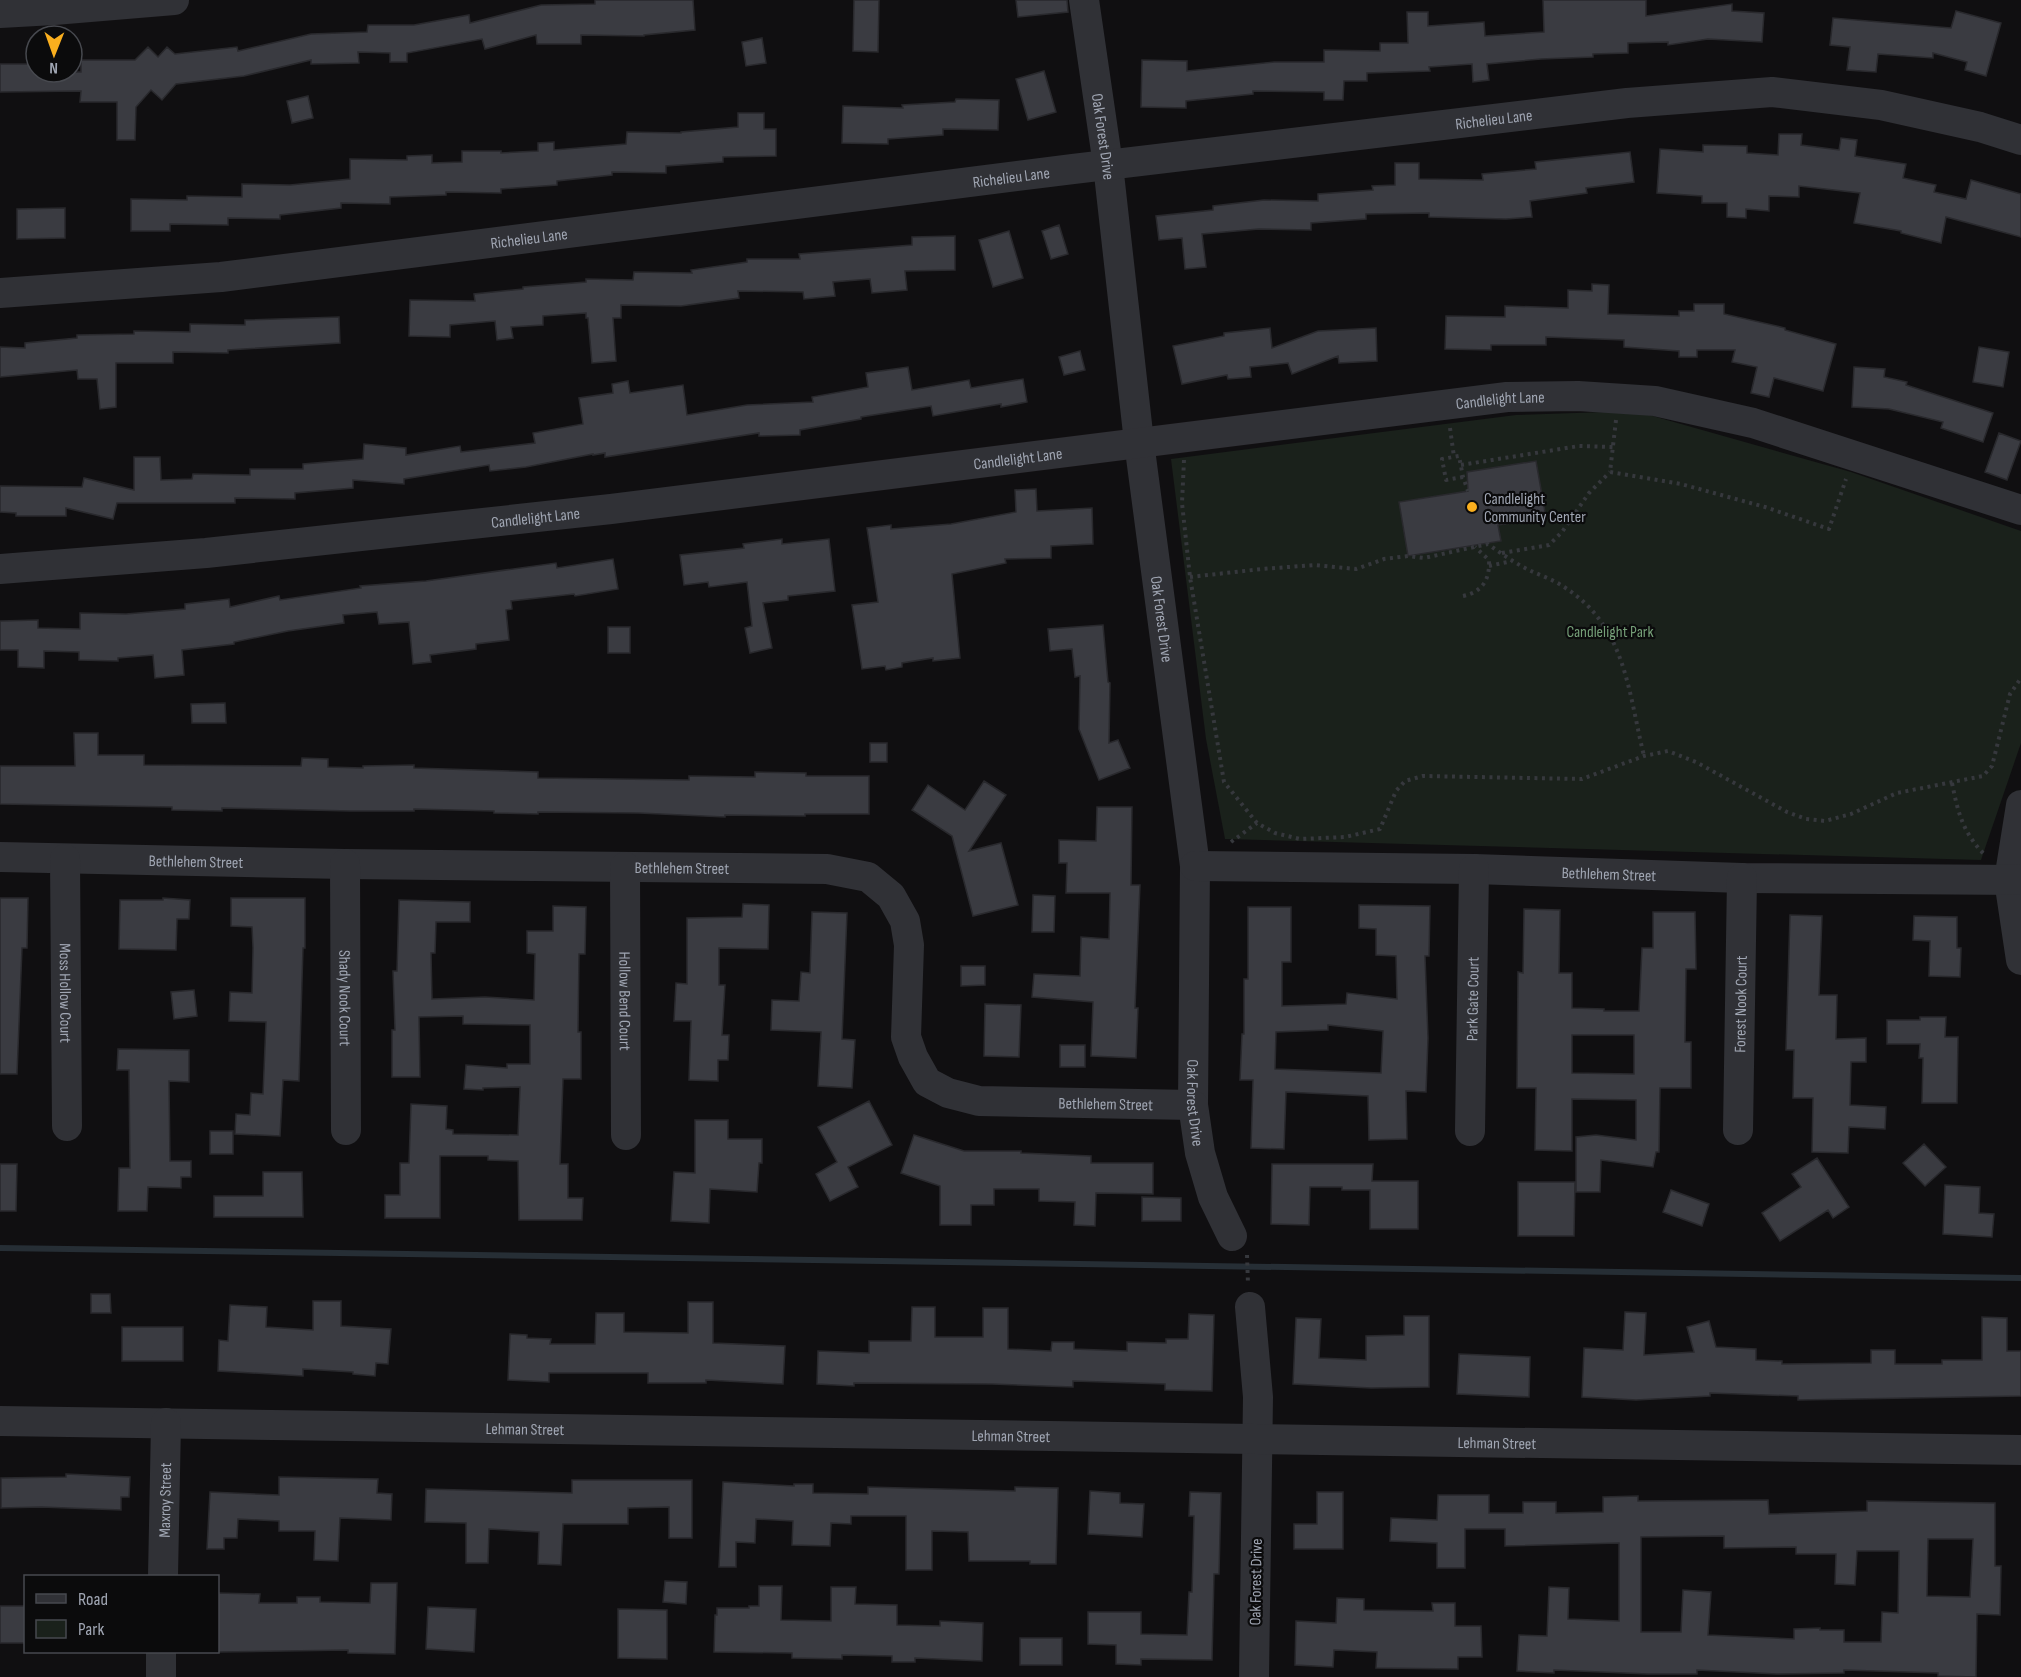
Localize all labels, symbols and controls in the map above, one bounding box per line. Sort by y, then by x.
north arrow [24,24,84,84]
text: N [49,58,58,77]
street label: Oak Forest Drive [1087,92,1118,181]
street label: Richelieu Lane [1454,106,1533,134]
street label: Richelieu Lane [972,164,1051,193]
street label: Richelieu Lane [490,225,569,254]
street label: Candlelight Lane [1455,388,1545,414]
street label: Candlelight Lane [973,445,1063,475]
place label: Candlelight Community Center [1484,490,1586,527]
marker: Candlelight Community Center [1465,500,1479,514]
street label: Candlelight Lane [490,504,581,533]
street label: Oak Forest Drive [1146,575,1176,664]
park label: Candlelight Park [1566,623,1654,642]
street label: Bethlehem Street [148,852,244,873]
street label: Bethlehem Street [634,859,729,879]
street label: Bethlehem Street [1561,864,1657,886]
street label: Moss Hollow Court [55,943,74,1043]
street label: Shady Nook Court [334,950,354,1046]
street label: Hollow Bend Court [614,951,634,1051]
street label: Forest Nook Court [1731,955,1752,1053]
street label: Park Gate Court [1463,957,1484,1041]
street label: Oak Forest Drive [1182,1059,1207,1148]
street label: Bethlehem Street [1058,1094,1153,1115]
street label: Lehman Street [485,1420,565,1440]
street label: Lehman Street [971,1427,1050,1447]
street label: Lehman Street [1457,1434,1536,1454]
street label: Maxroy Street [156,1462,176,1538]
street label: Oak Forest Drive [1246,1538,1267,1626]
legend [24,1575,219,1653]
text: Road [78,1589,108,1610]
text: Park [78,1619,104,1640]

